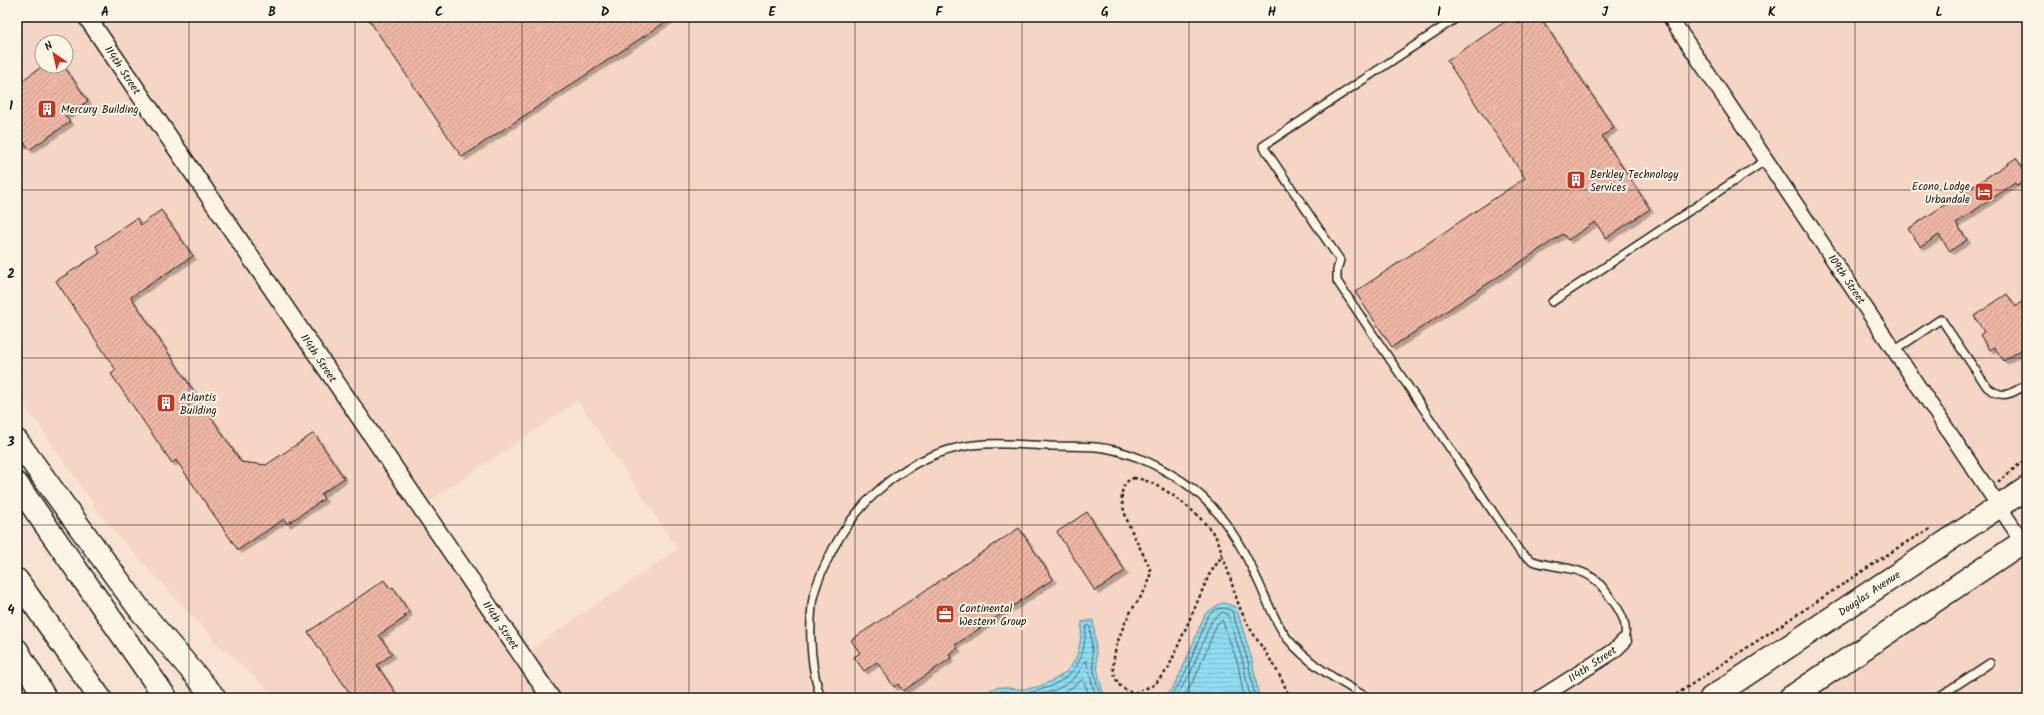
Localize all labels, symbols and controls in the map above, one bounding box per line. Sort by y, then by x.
text: A [101,2,109,23]
text: B [268,2,276,23]
text: C [435,2,443,23]
text: D [601,2,610,23]
text: E [768,2,776,23]
text: F [935,2,943,23]
text: G [1101,2,1109,23]
text: H [1268,2,1277,23]
text: I [1437,2,1441,23]
text: J [1602,2,1609,23]
text: K [1768,2,1776,23]
text: L [1935,2,1943,23]
north arrow [34,34,74,74]
text: N [41,37,57,56]
street label: 114th Street [99,43,146,99]
text: 1 [9,96,13,117]
building icon: Mercury Building [36,98,58,120]
place label: Mercury Building [61,101,138,119]
place label: Berkley Technology Services [1590,166,1679,197]
building icon: Berkley Technology Services [1565,169,1587,191]
place label: Econo Lodge Urbandale [1912,178,1970,209]
hotel icon: Econo Lodge Urbandale [1973,181,1995,203]
street label: 109th Street [1823,251,1870,309]
text: 2 [7,264,15,285]
street label: 114th Street [295,331,342,387]
place label: Atlantis Building [180,389,217,420]
building icon: Atlantis Building [155,392,177,414]
text: 3 [6,432,15,453]
street label: Douglas Avenue [1835,566,1904,621]
street label: 114th Street [477,598,524,654]
text: 4 [7,600,15,621]
place label: Continental Western Group [959,600,1027,631]
office icon: Continental Western Group [934,603,956,625]
street label: 114th Street [1565,641,1621,688]

